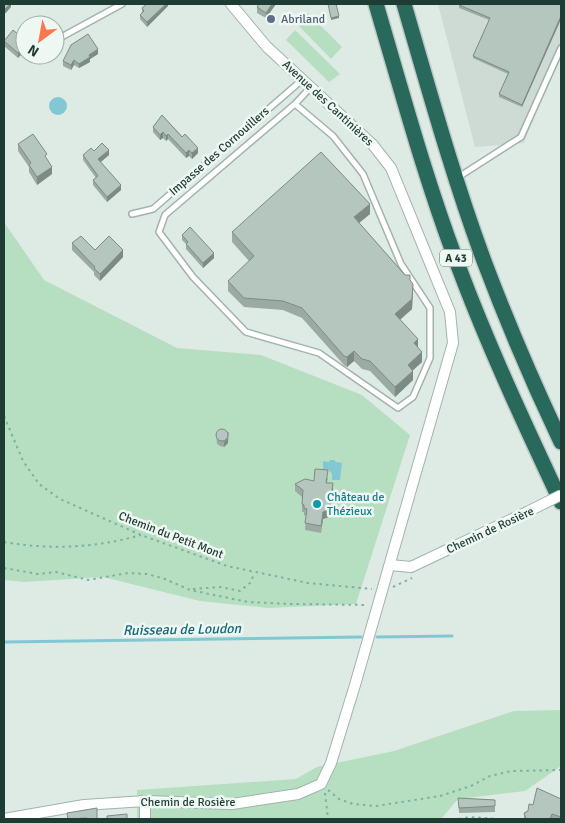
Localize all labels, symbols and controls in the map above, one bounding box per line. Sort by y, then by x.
place label: Abriland [281,12,325,27]
marker: Abriland [265,13,277,25]
north arrow [15,15,65,65]
text: N [25,41,42,60]
street label: Avenue des Cantinières [279,57,376,149]
street label: Impasse des Cornouillers [166,104,272,199]
road number: A 43 [440,250,472,266]
place label: Château de Thézieux [327,490,384,519]
marker: Château de Thézieux [311,498,323,510]
street label: Chemin de Rosière [444,504,536,557]
street label: Chemin du Petit Mont [116,509,225,562]
water label: Ruisseau de Loudon [123,620,242,639]
street label: Chemin de Rosière [141,795,235,810]

